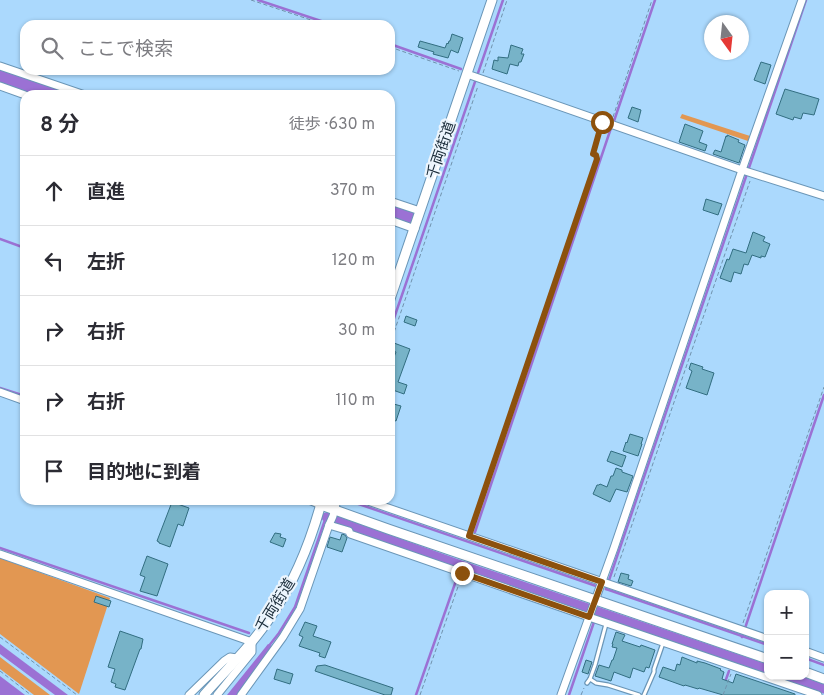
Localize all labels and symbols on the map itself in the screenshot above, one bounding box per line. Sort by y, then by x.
north arrow [704,15,749,60]
route start [591,111,614,134]
street label: 千両街道 [424,119,461,182]
route end [451,562,474,585]
street label: 千両街道 [252,575,300,636]

